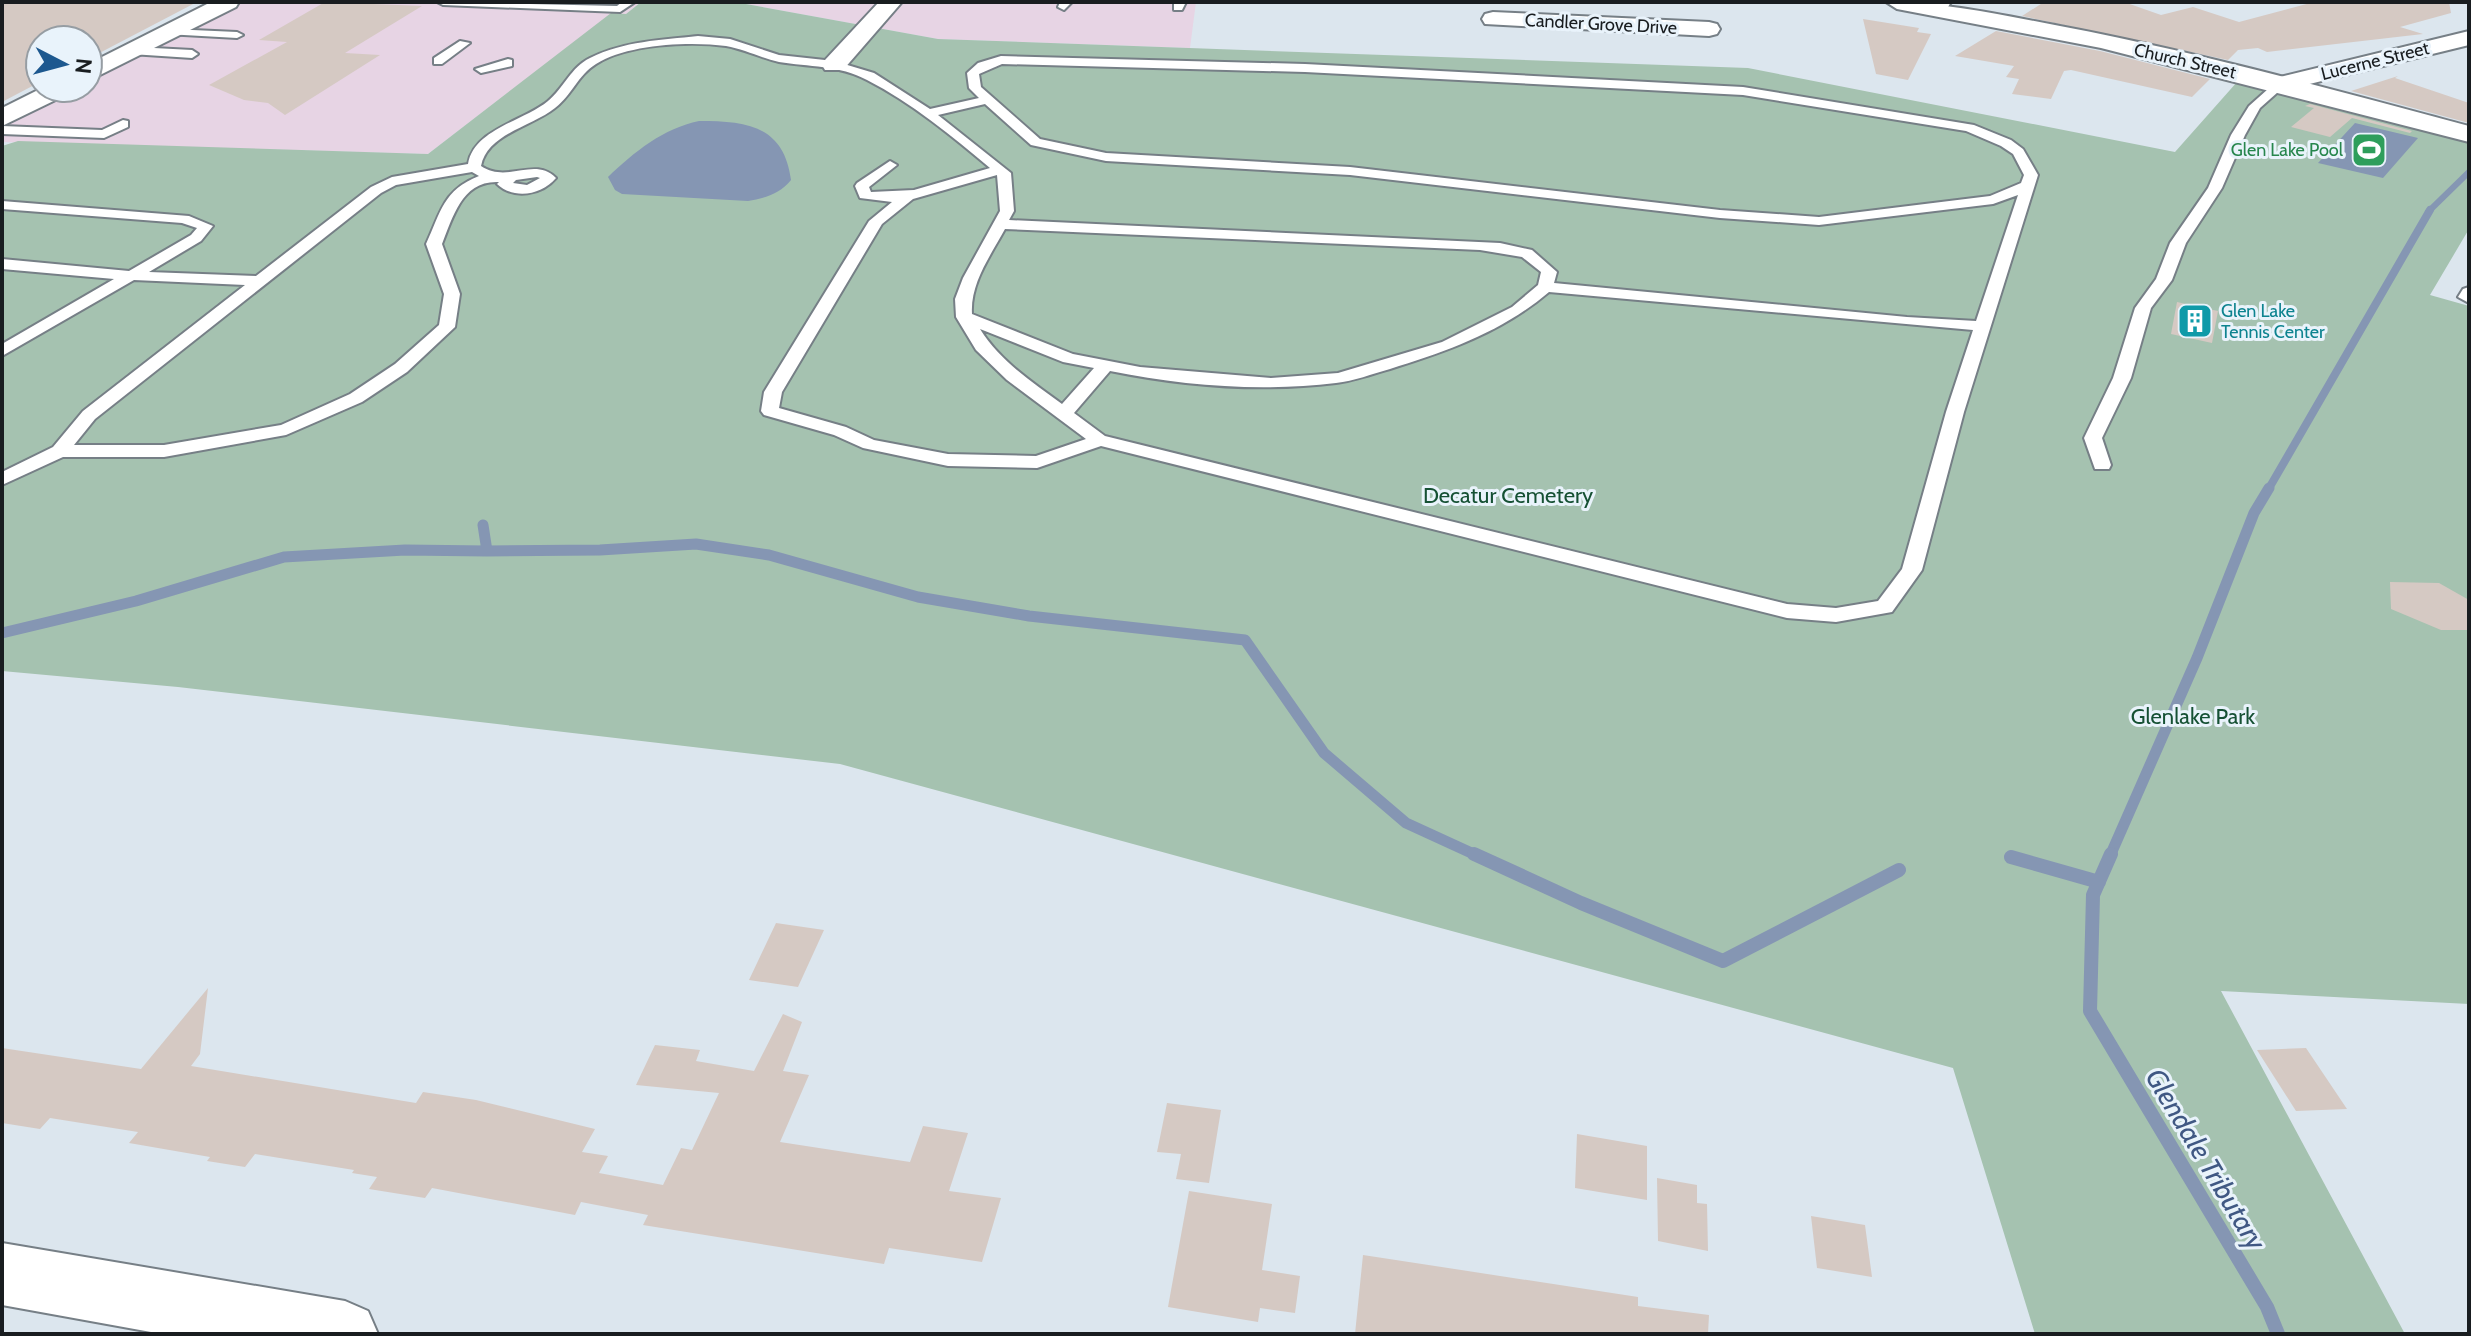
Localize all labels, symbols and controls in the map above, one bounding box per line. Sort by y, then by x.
street label: Candler Grove Drive [1524,9,1678,39]
north arrow [24,24,104,104]
street label: Lucerne Street [2319,37,2431,85]
street label: Church Street [2132,39,2238,83]
text: N [69,57,98,75]
sports icon: Glen Lake Pool [2350,131,2388,169]
place label: Glen Lake Pool [2231,139,2344,161]
place label: Glen Lake Tennis Center [2221,300,2325,343]
building icon: Glen Lake Tennis Center [2176,302,2214,340]
park label: Decatur Cemetery [1423,482,1593,509]
park label: Glenlake Park [2131,703,2255,730]
water label: Glendale Tributary [2138,1062,2274,1257]

